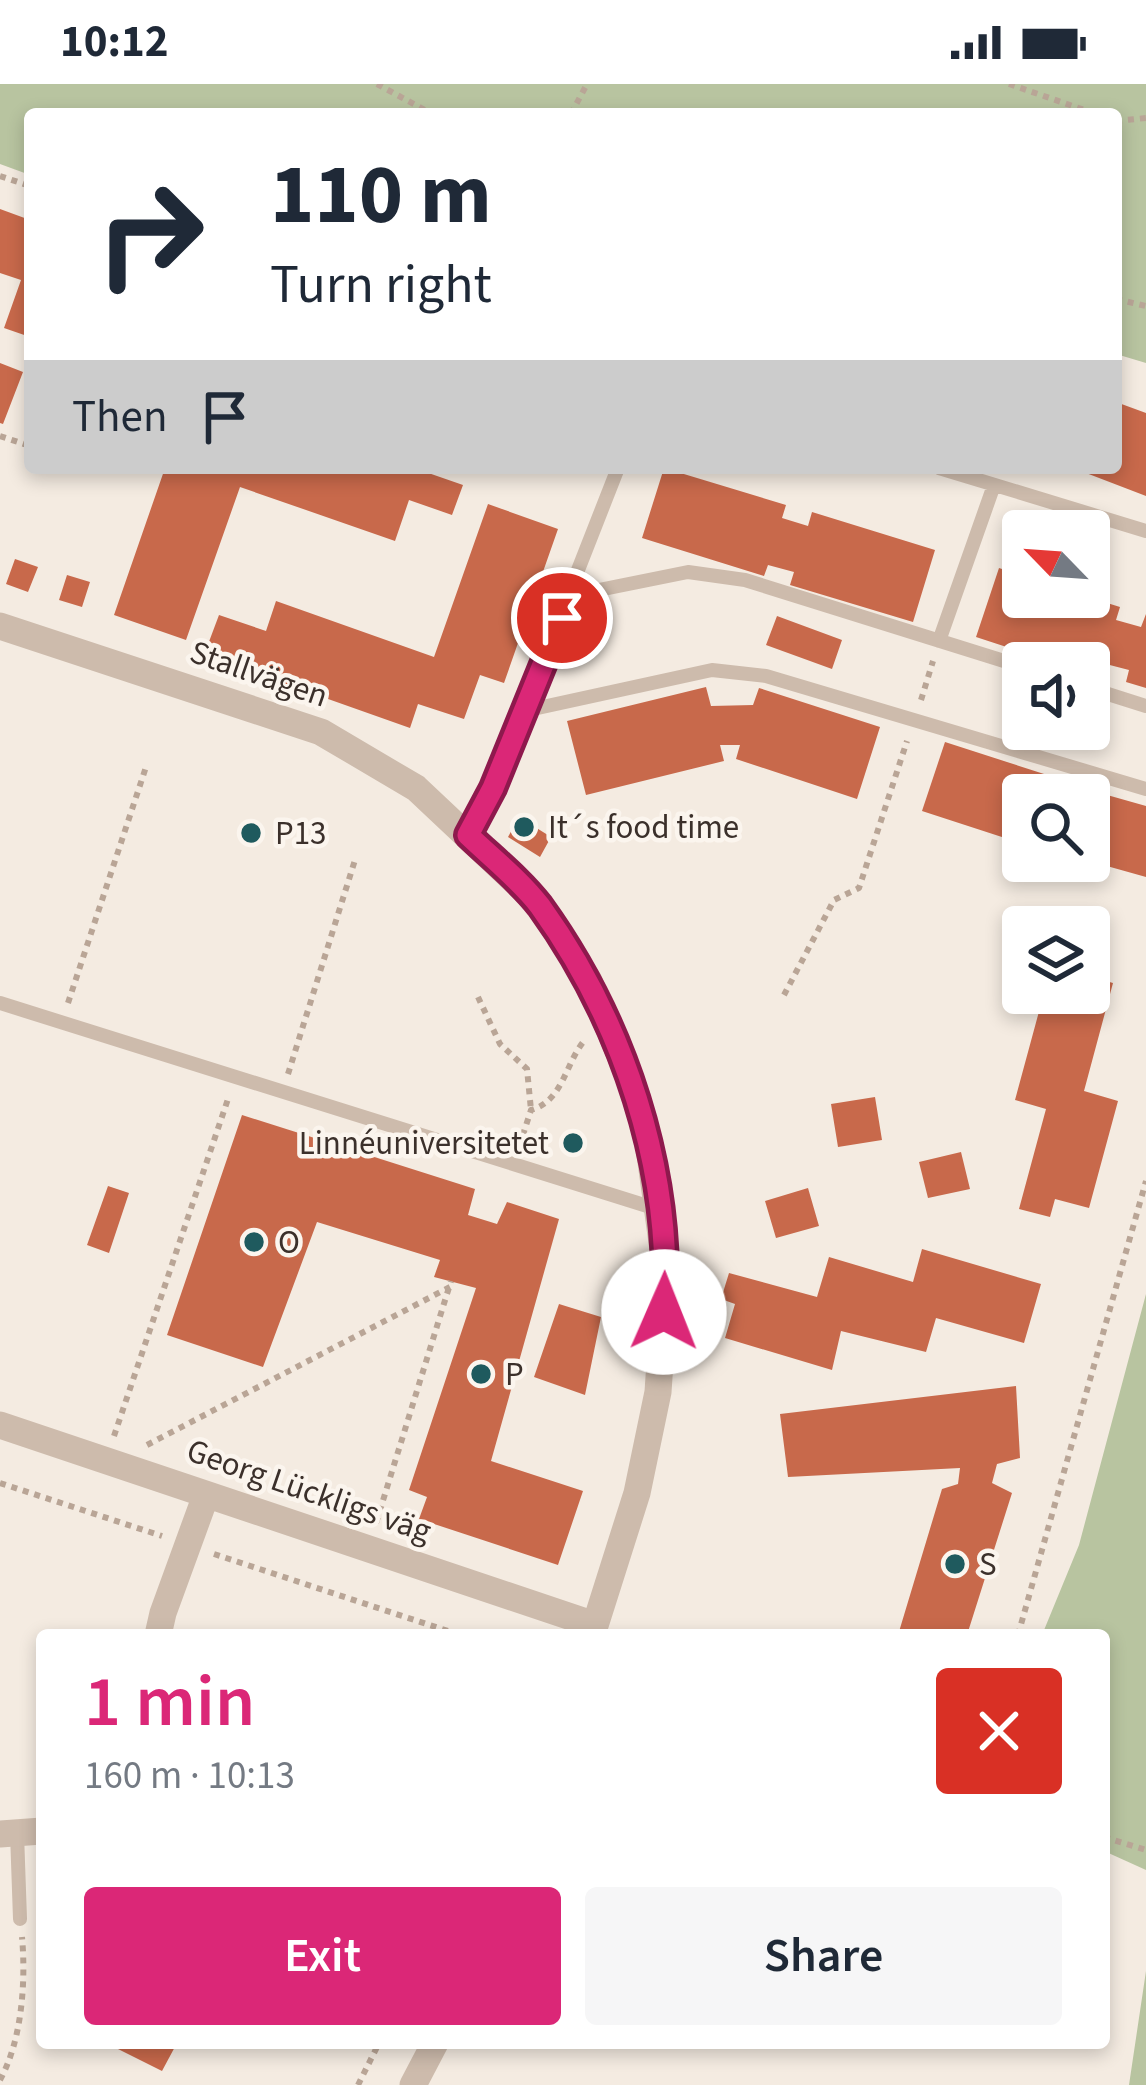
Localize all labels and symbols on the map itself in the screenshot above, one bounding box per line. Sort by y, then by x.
north arrow [1002,510,1110,618]
pin [511,567,613,669]
street label: Stallvägen [184,629,334,719]
place label: It´s food time [548,804,739,851]
place label: P13 [275,810,326,857]
marker: It´s food time [511,814,537,840]
marker: P13 [238,820,264,846]
place label: Linnéuniversitetet [299,1120,549,1167]
marker: Linnéuniversitetet [560,1130,586,1156]
place label: O [278,1219,300,1266]
marker: O [241,1229,267,1255]
position arrow [601,1249,727,1375]
place label: P [505,1351,524,1398]
marker: P [468,1361,494,1387]
street label: Georg Lückligs väg [181,1427,438,1555]
place label: S [979,1541,997,1588]
marker: S [942,1551,968,1577]

